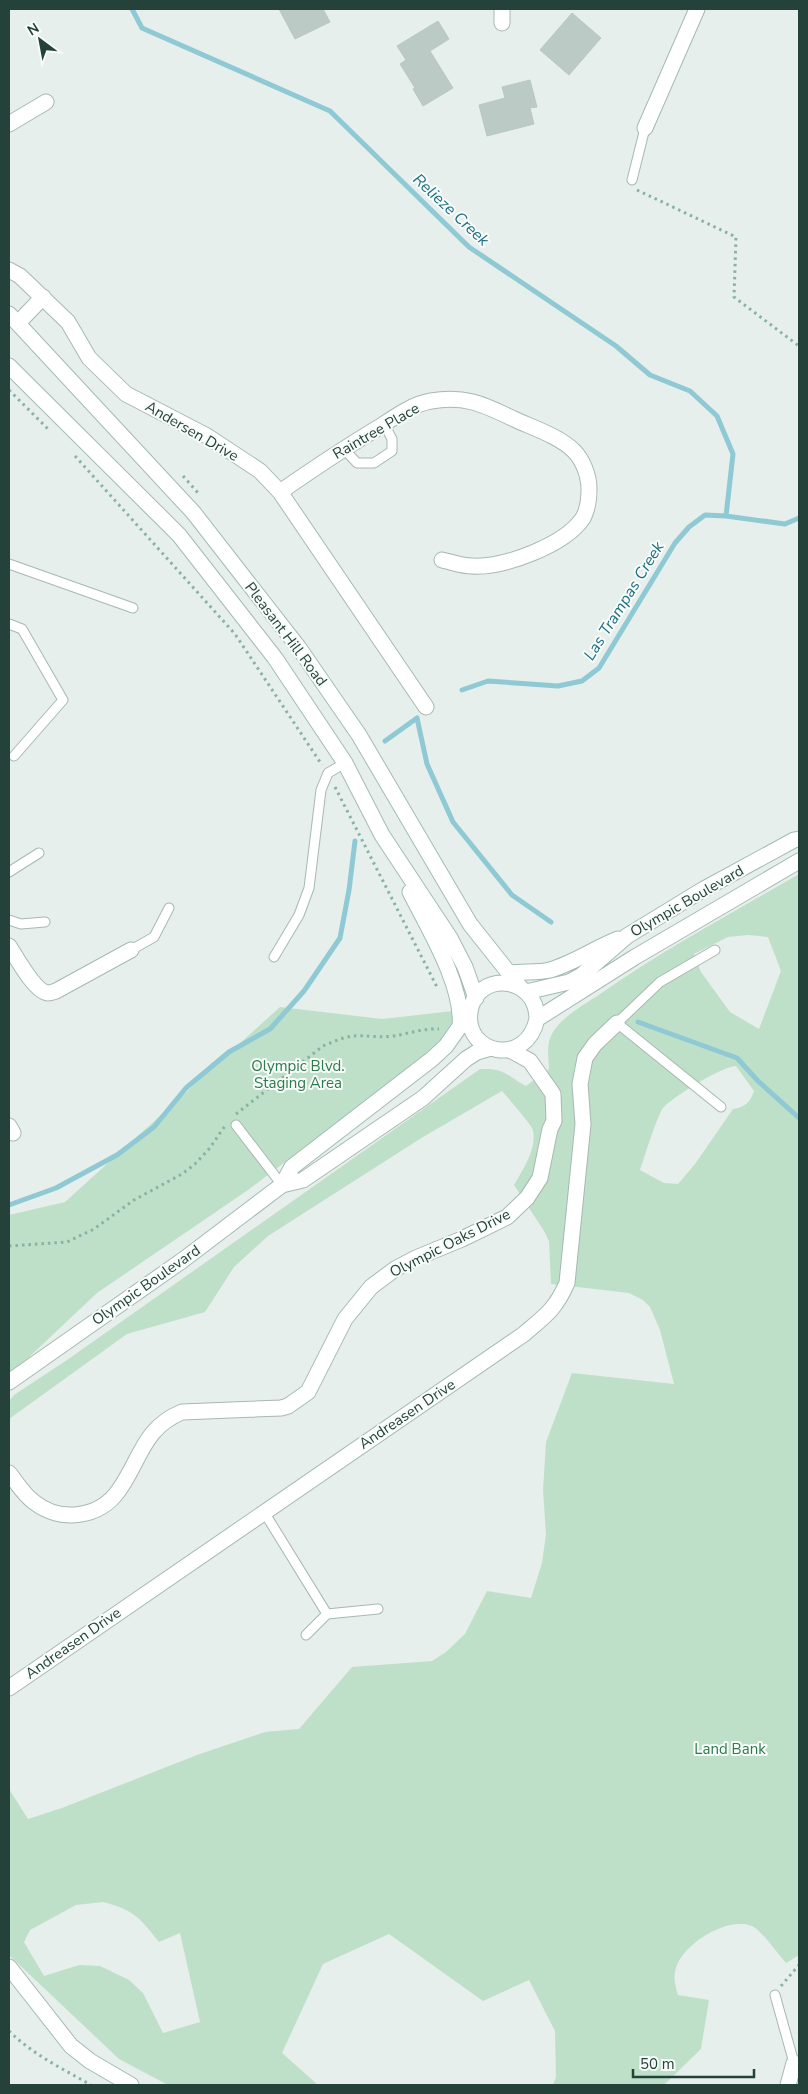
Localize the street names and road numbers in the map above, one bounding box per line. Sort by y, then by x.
street label: Andersen Drive [142,396,242,466]
street label: Raintree Place [329,398,423,464]
street label: Pleasant Hill Road [240,578,332,690]
street label: Olympic Boulevard [627,860,747,942]
street label: Olympic Oaks Drive [386,1204,514,1282]
street label: Olympic Boulevard [88,1240,204,1330]
street label: Andreasen Drive [355,1374,459,1454]
street label: Andreasen Drive [21,1603,125,1683]

